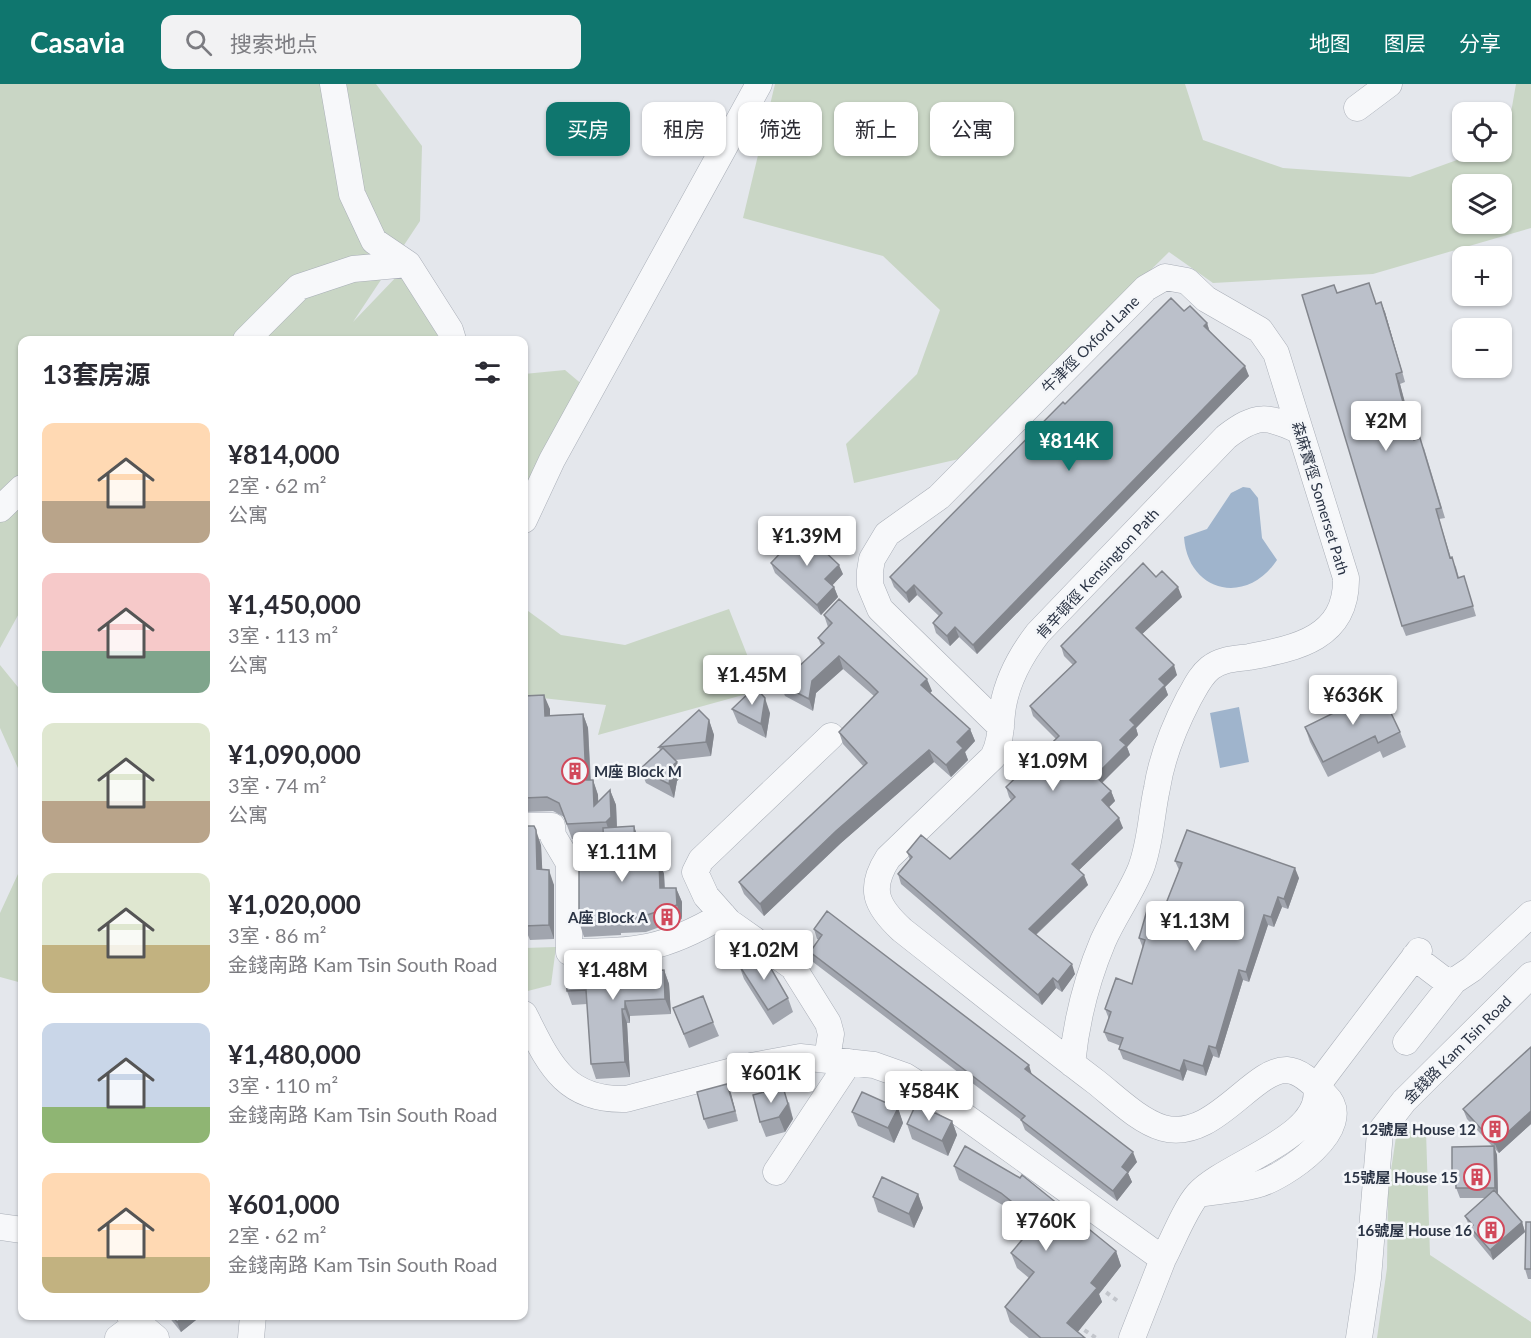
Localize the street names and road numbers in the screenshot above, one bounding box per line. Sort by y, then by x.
street label: 牛津徑 Oxford Lane [1038,291,1143,396]
street label: 森麻實徑 Somerset Path [1289,419,1353,577]
street label: 肯辛頓徑 Kensington Path [1032,504,1162,642]
street label: 金錢路 Kam Tsin Road [1399,991,1515,1107]

